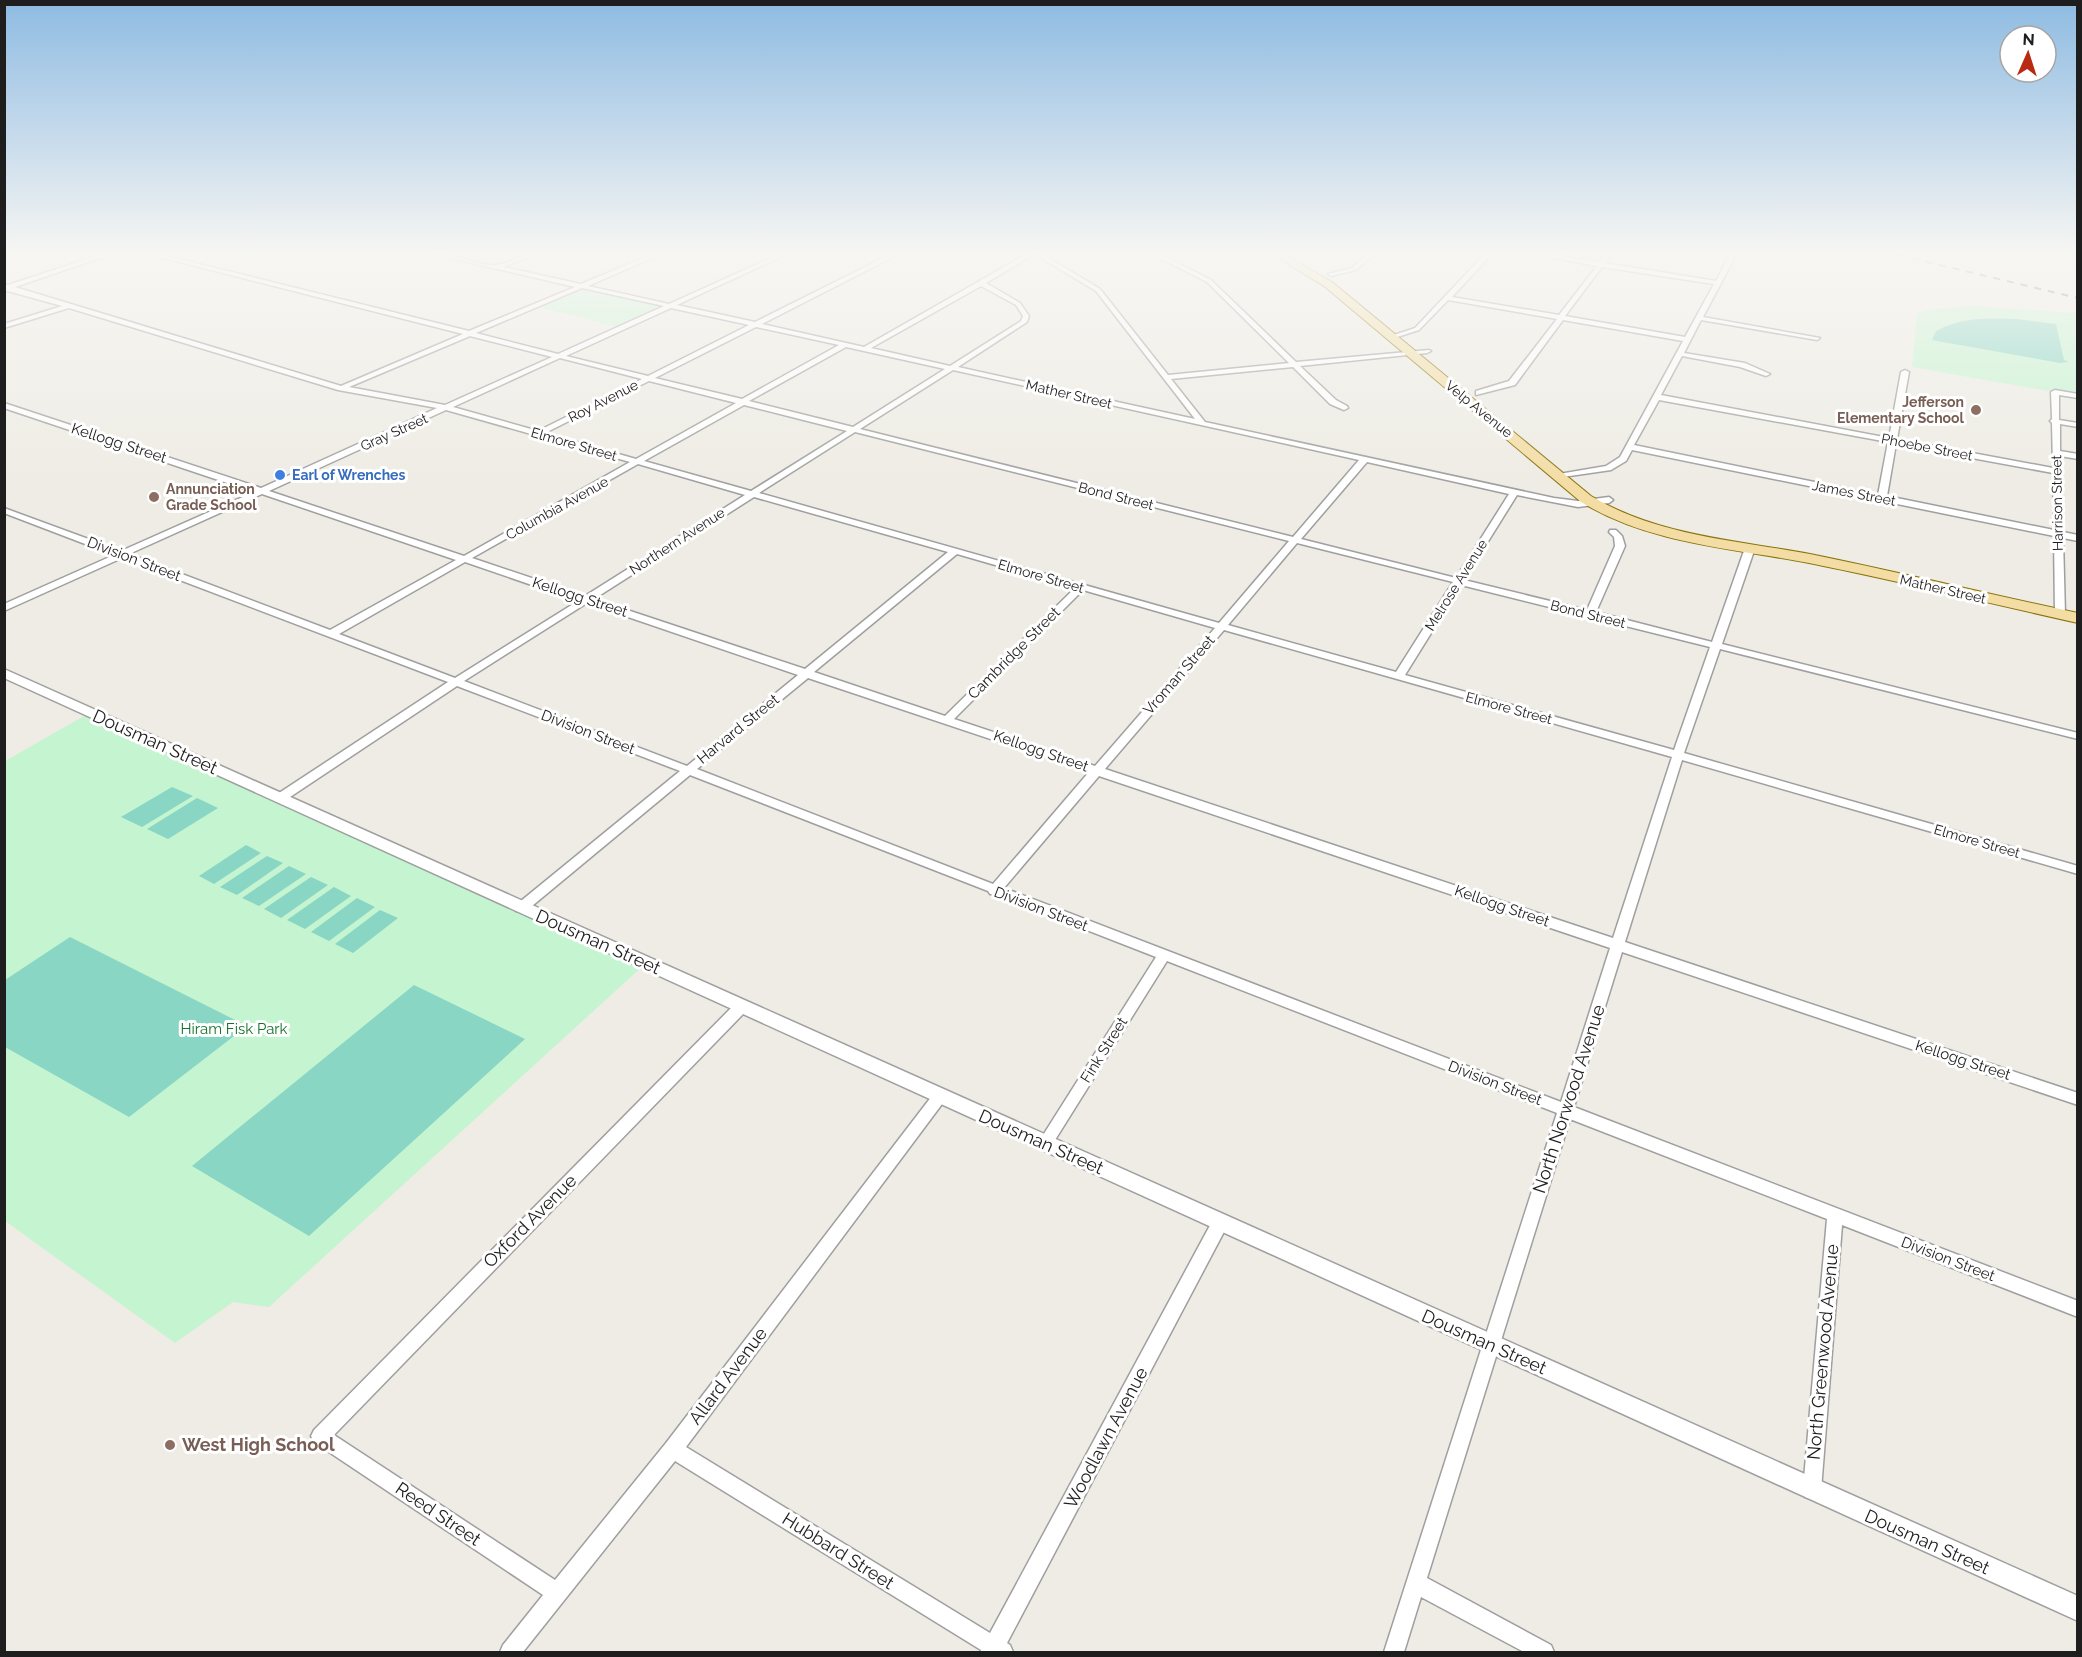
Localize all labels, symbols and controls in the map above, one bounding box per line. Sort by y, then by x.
north arrow [1998,24,2058,84]
text: N [2022,30,2035,49]
street label: Mather Street [1024,376,1114,412]
street label: Roy Avenue [565,377,641,425]
street label: Velp Avenue [1442,377,1516,441]
place label: Jefferson Elementary School [1837,394,1965,426]
marker: Jefferson Elementary School [1969,403,1983,417]
street label: Gray Street [358,410,430,454]
street label: Kellogg Street [69,419,169,467]
street label: Elmore Street [529,424,619,464]
street label: Phoebe Street [1880,430,1974,464]
street label: Harrison Street [2048,454,2066,551]
place label: Earl of Wrenches [292,467,405,483]
marker: Earl of Wrenches [273,468,287,482]
street label: Columbia Avenue [503,473,611,543]
street label: James Street [1811,477,1897,509]
street label: Bond Street [1077,479,1156,513]
place label: Annunciation Grade School [166,481,257,513]
marker: Annunciation Grade School [147,490,161,504]
street label: Northern Avenue [626,504,728,578]
street label: Division Street [85,533,183,585]
street label: Melrose Avenue [1422,536,1490,634]
street label: Elmore Street [996,556,1086,596]
street label: Mather Street [1898,571,1988,607]
street label: Kellogg Street [530,573,630,621]
street label: Bond Street [1549,597,1628,631]
street label: Cambridge Street [964,603,1064,703]
street label: Vroman Street [1140,631,1218,719]
street label: Elmore Street [1464,689,1554,727]
street label: Harvard Street [693,690,783,768]
street label: Dousman Street [90,705,221,778]
street label: Division Street [539,706,637,758]
street label: Kellogg Street [991,726,1091,776]
street label: Elmore Street [1932,821,2022,861]
street label: Kellogg Street [1452,881,1552,931]
street label: Division Street [992,883,1090,935]
street label: Dousman Street [533,905,664,978]
street label: North Norwood Avenue [1528,1002,1609,1196]
street label: Fink Street [1077,1014,1131,1086]
park label: Hiram Fisk Park [180,1020,288,1038]
street label: Kellogg Street [1913,1036,2013,1084]
street label: Division Street [1446,1057,1544,1109]
street label: Dousman Street [976,1105,1107,1178]
street label: Oxford Avenue [479,1169,581,1272]
street label: Division Street [1899,1233,1997,1285]
street label: North Greenwood Avenue [1803,1243,1842,1461]
street label: Dousman Street [1419,1305,1550,1378]
street label: Allard Avenue [684,1323,771,1428]
street label: Woodlawn Avenue [1059,1363,1152,1512]
place label: West High School [182,1434,335,1455]
marker: West High School [163,1438,177,1452]
street label: Reed Street [392,1477,485,1550]
street label: Dousman Street [1862,1505,1993,1578]
street label: Hubbard Street [779,1508,898,1593]

